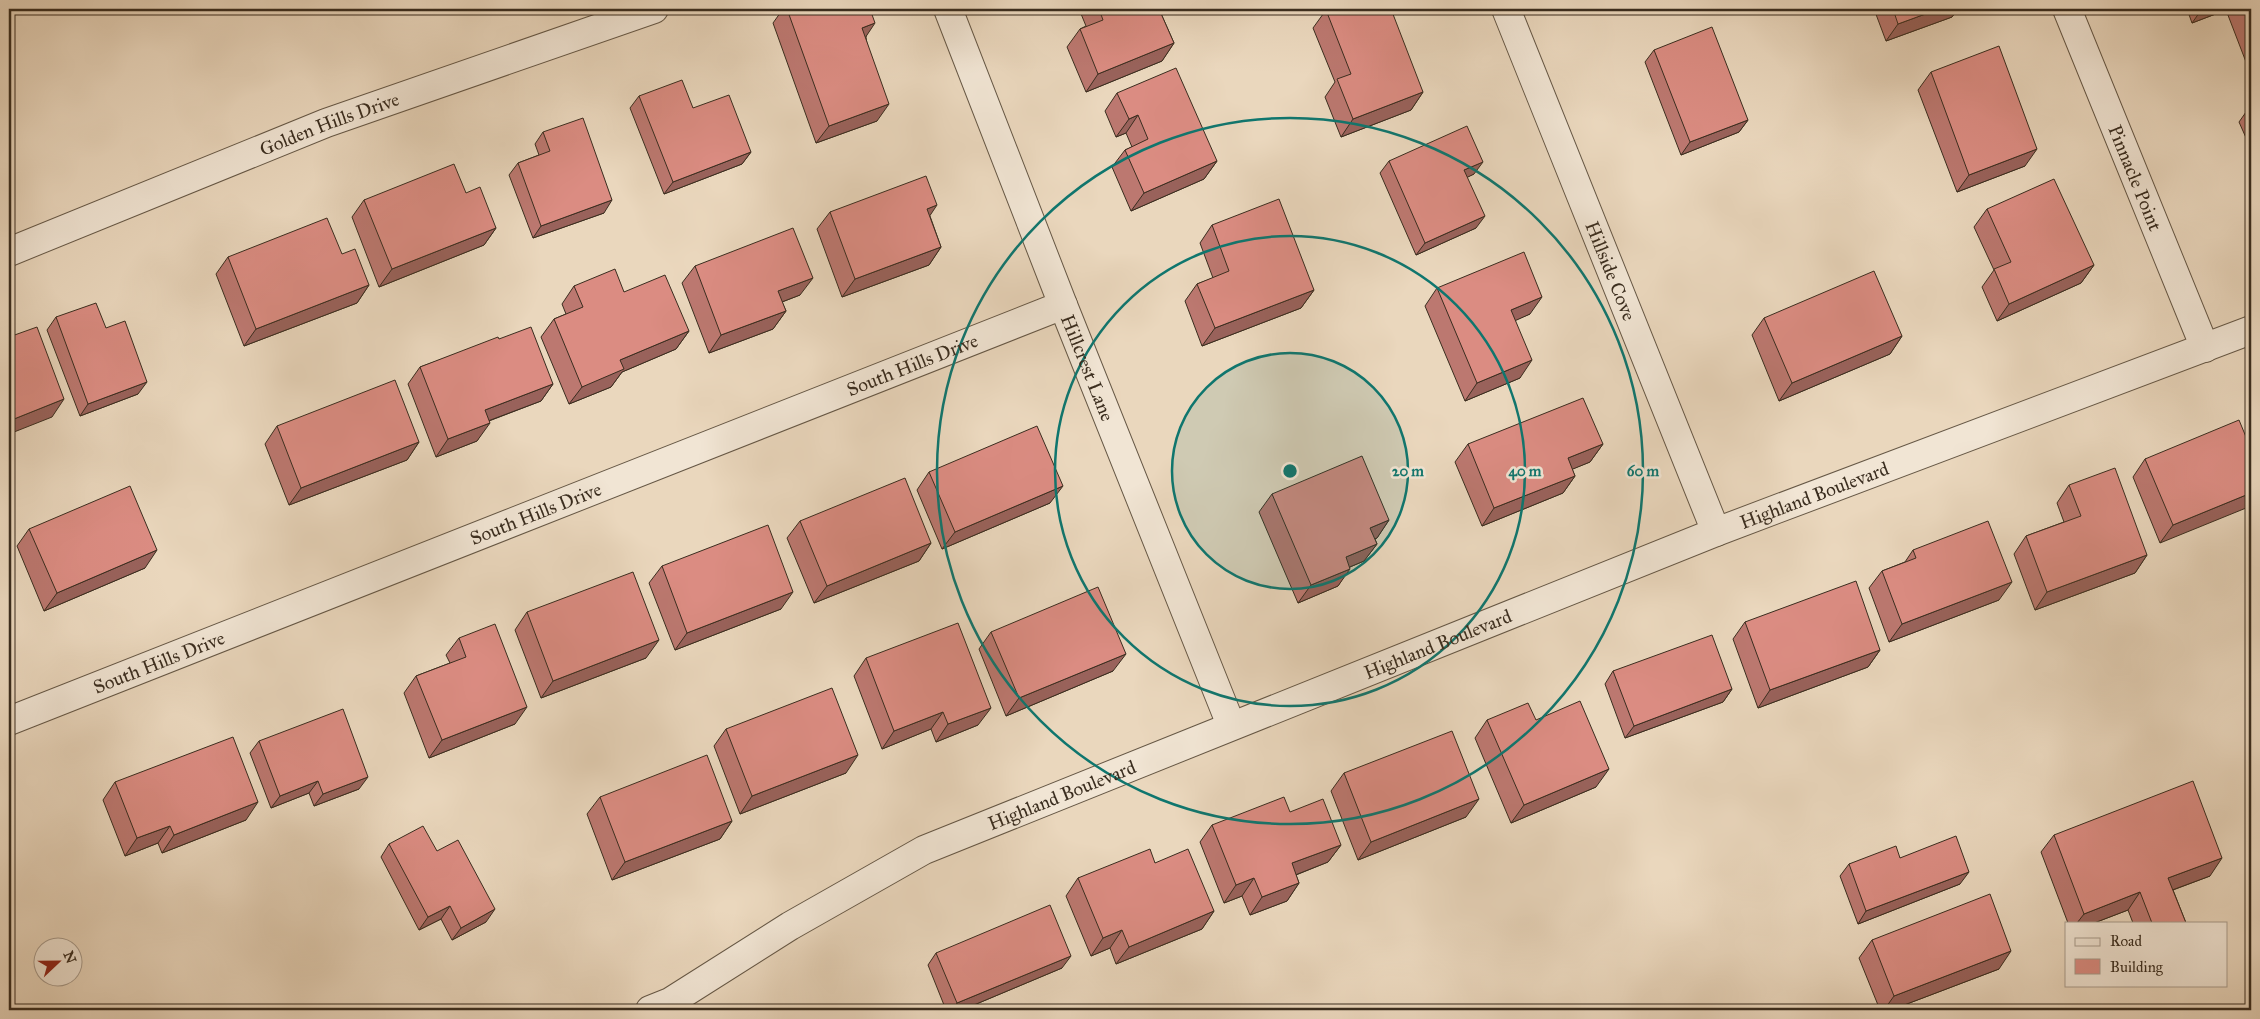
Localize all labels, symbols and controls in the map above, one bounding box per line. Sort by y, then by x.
street label: Golden Hills Drive [256,87,402,161]
street label: Pinnacle Point [2103,121,2167,234]
street label: Hillside Cove [1580,218,1641,324]
street label: Hillcrest Lane [1056,311,1119,425]
street label: South Hills Drive [843,329,981,401]
street label: Highland Boulevard [1737,457,1892,534]
centre of rings [1281,462,1299,480]
text: 20 m [1392,462,1424,480]
text: 40 m [1509,462,1542,481]
text: 60 m [1627,462,1660,480]
street label: South Hills Drive [467,477,605,550]
street label: Highland Boulevard [1360,604,1515,684]
street label: South Hills Drive [90,626,228,699]
street label: Highland Boulevard [985,755,1140,835]
legend [2065,922,2228,986]
text: Road [2110,932,2142,950]
north arrow [32,936,82,986]
text: N [59,949,80,966]
text: Building [2110,958,2164,976]

